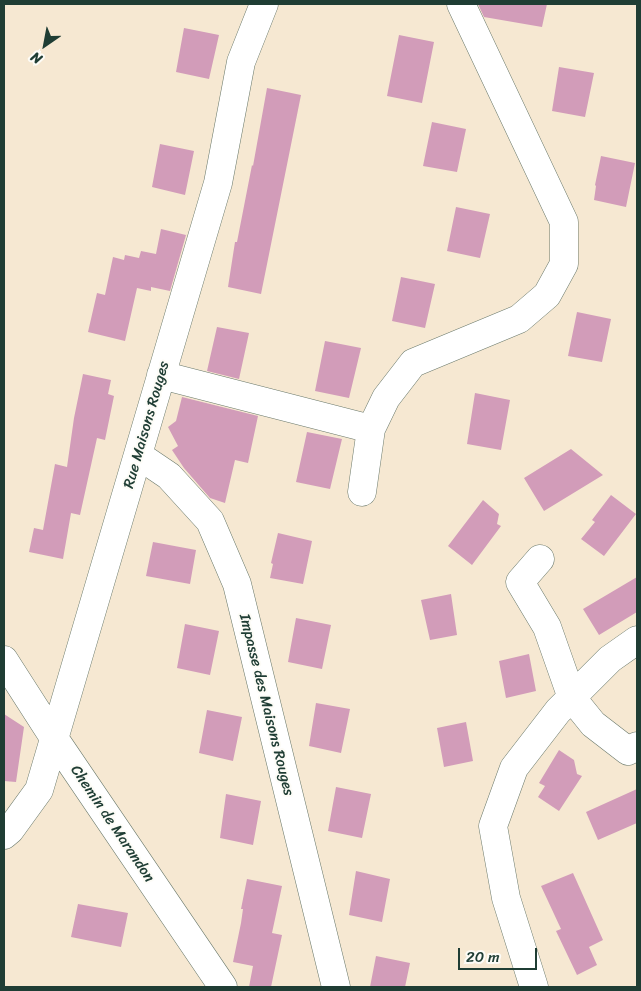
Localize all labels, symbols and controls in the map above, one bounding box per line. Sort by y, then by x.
north arrow [20,20,70,70]
text: N [26,45,47,71]
street label: Rue Maisons Rouges [120,359,174,491]
street label: Impasse des Maisons Rouges [235,612,297,798]
street label: Chemin de Marandon [66,762,158,886]
scale bar [461,938,540,970]
text: 20 m [466,944,500,970]

